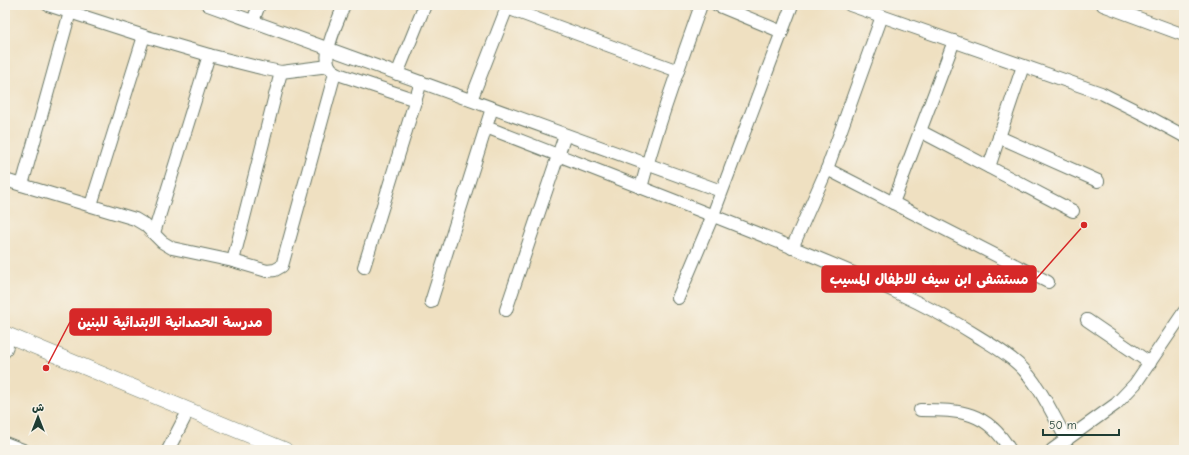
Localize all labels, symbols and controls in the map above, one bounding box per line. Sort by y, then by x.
callout: مستشفى ابن سيف للاطفال المسيب [822,266,1036,292]
text: مستشفى ابن سيف للاطفال المسيب [830,271,1028,288]
callout: مدرسة الحمدانية الابتدائية للبنين [70,309,271,335]
text: مدرسة الحمدانية الابتدائية للبنين [77,314,263,331]
north arrow [18,397,58,437]
text: ش [32,401,44,414]
scale bar [1043,411,1119,437]
text: 50 m [1049,418,1077,432]

